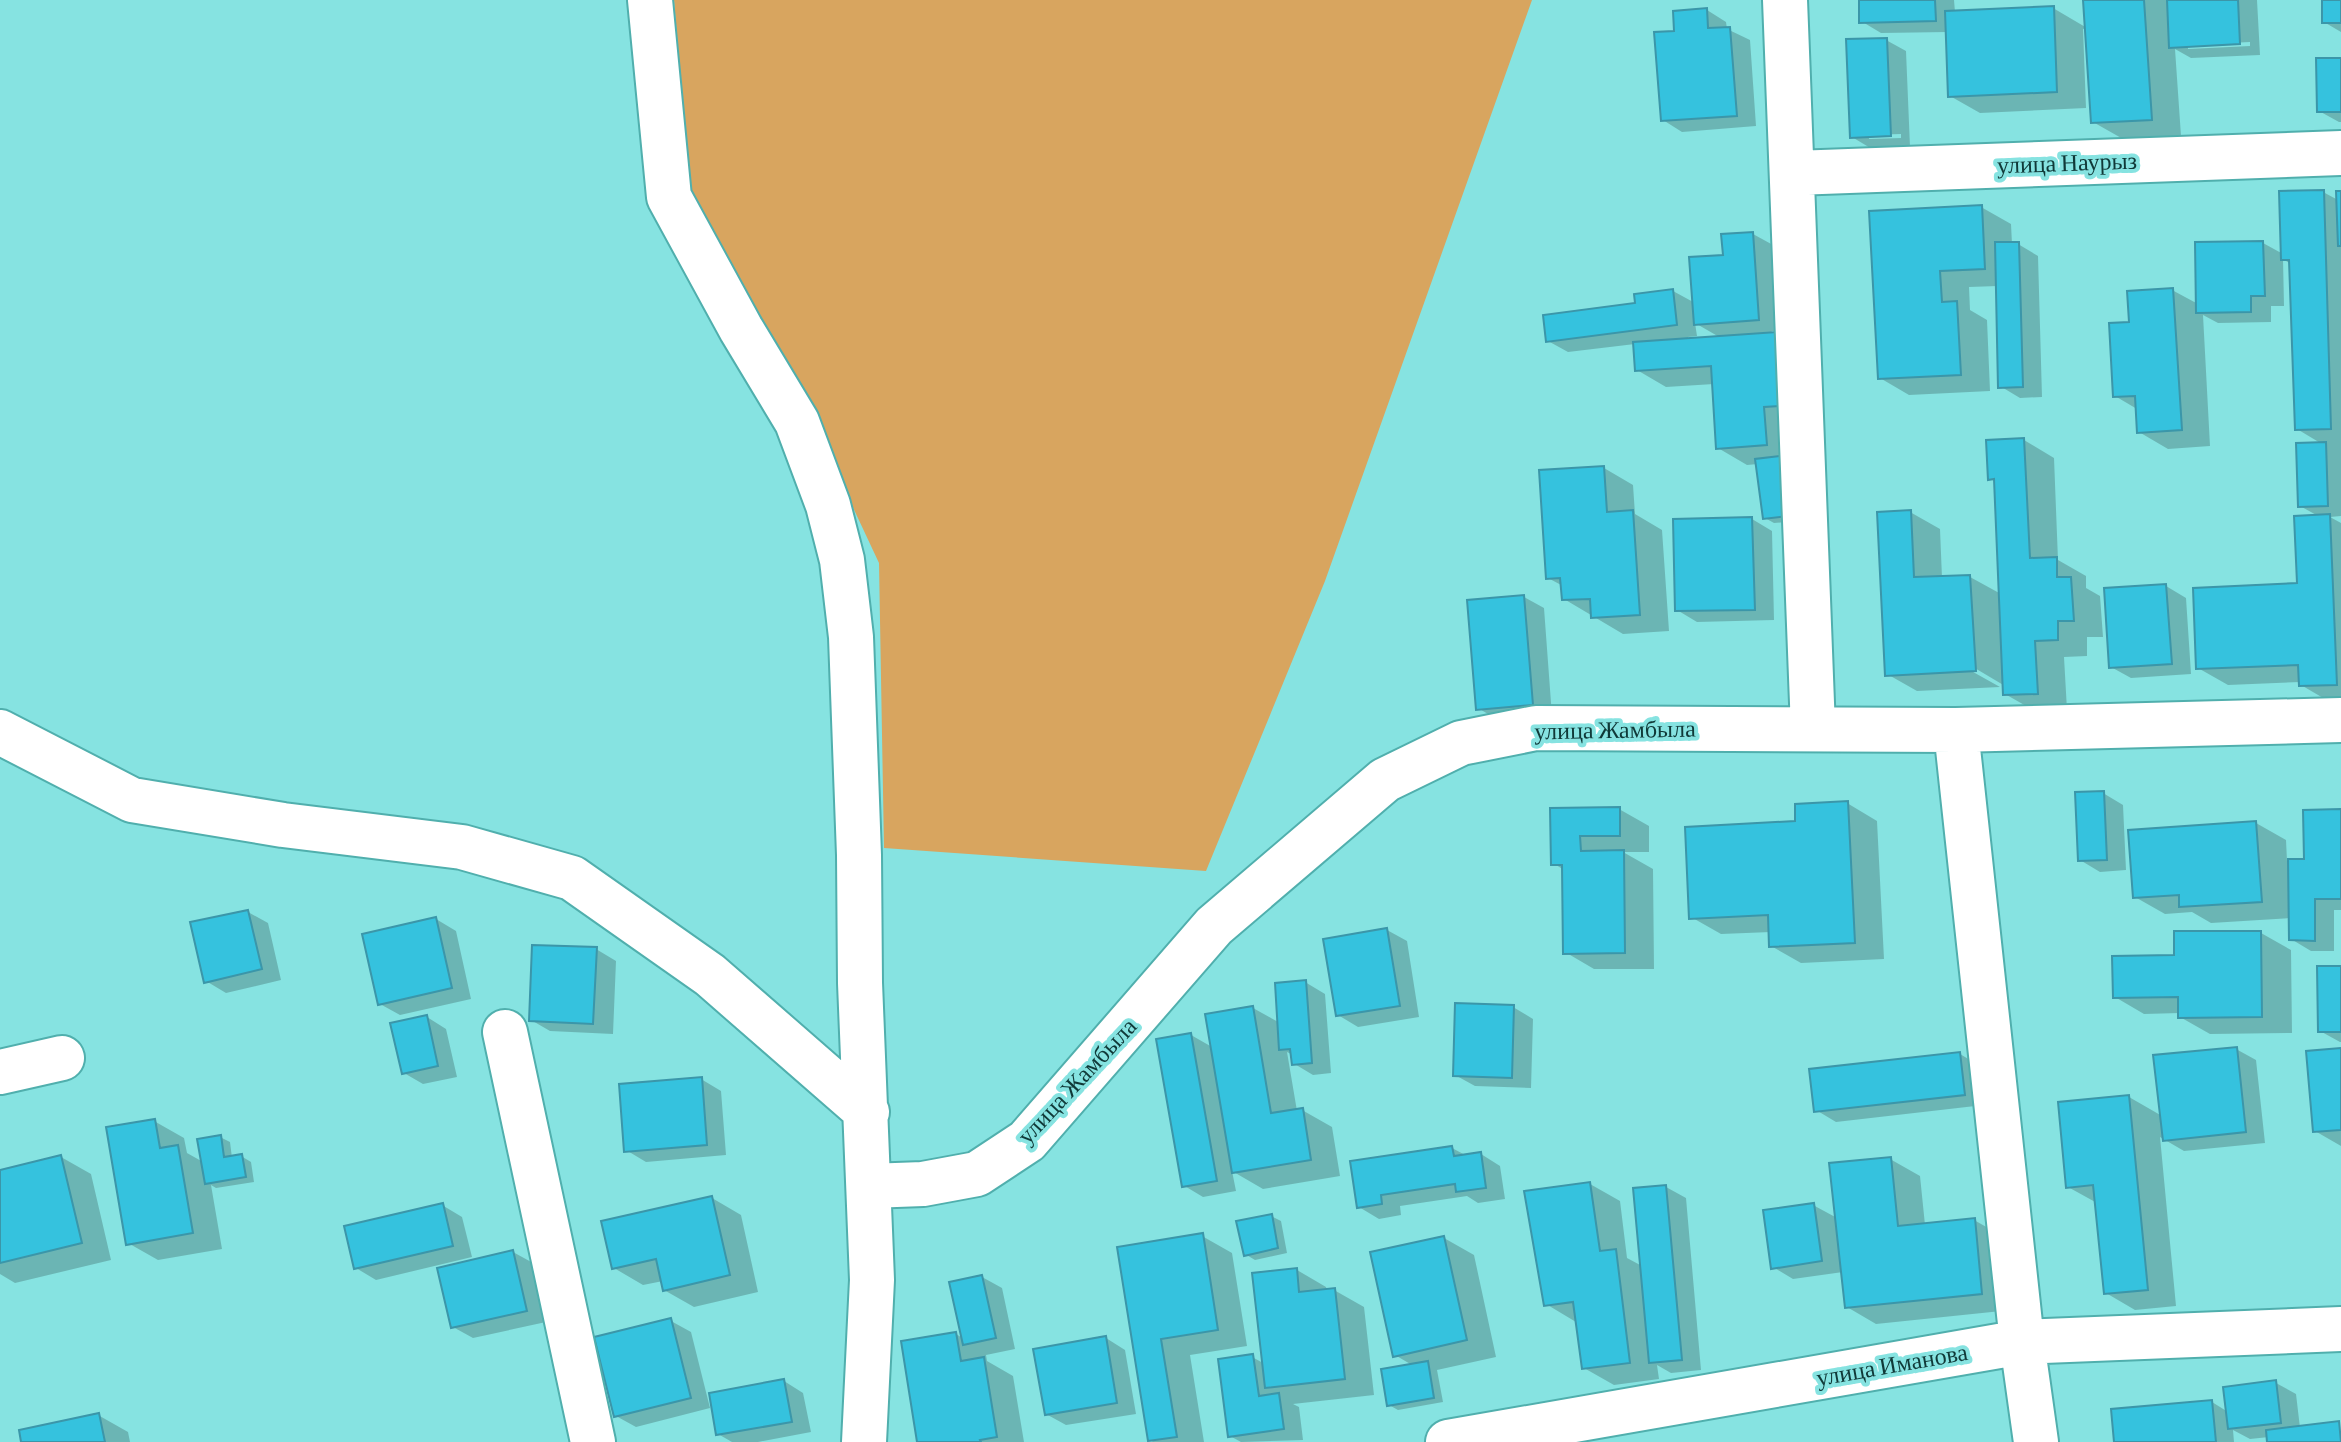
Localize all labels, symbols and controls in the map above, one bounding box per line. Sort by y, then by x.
street label: улица Наурыз [1996,147,2137,178]
street label: улица Жамбыла [1534,715,1696,744]
street label: улица Жамбыла [1012,1012,1142,1149]
street label: улица Иманова [1814,1338,1970,1391]

